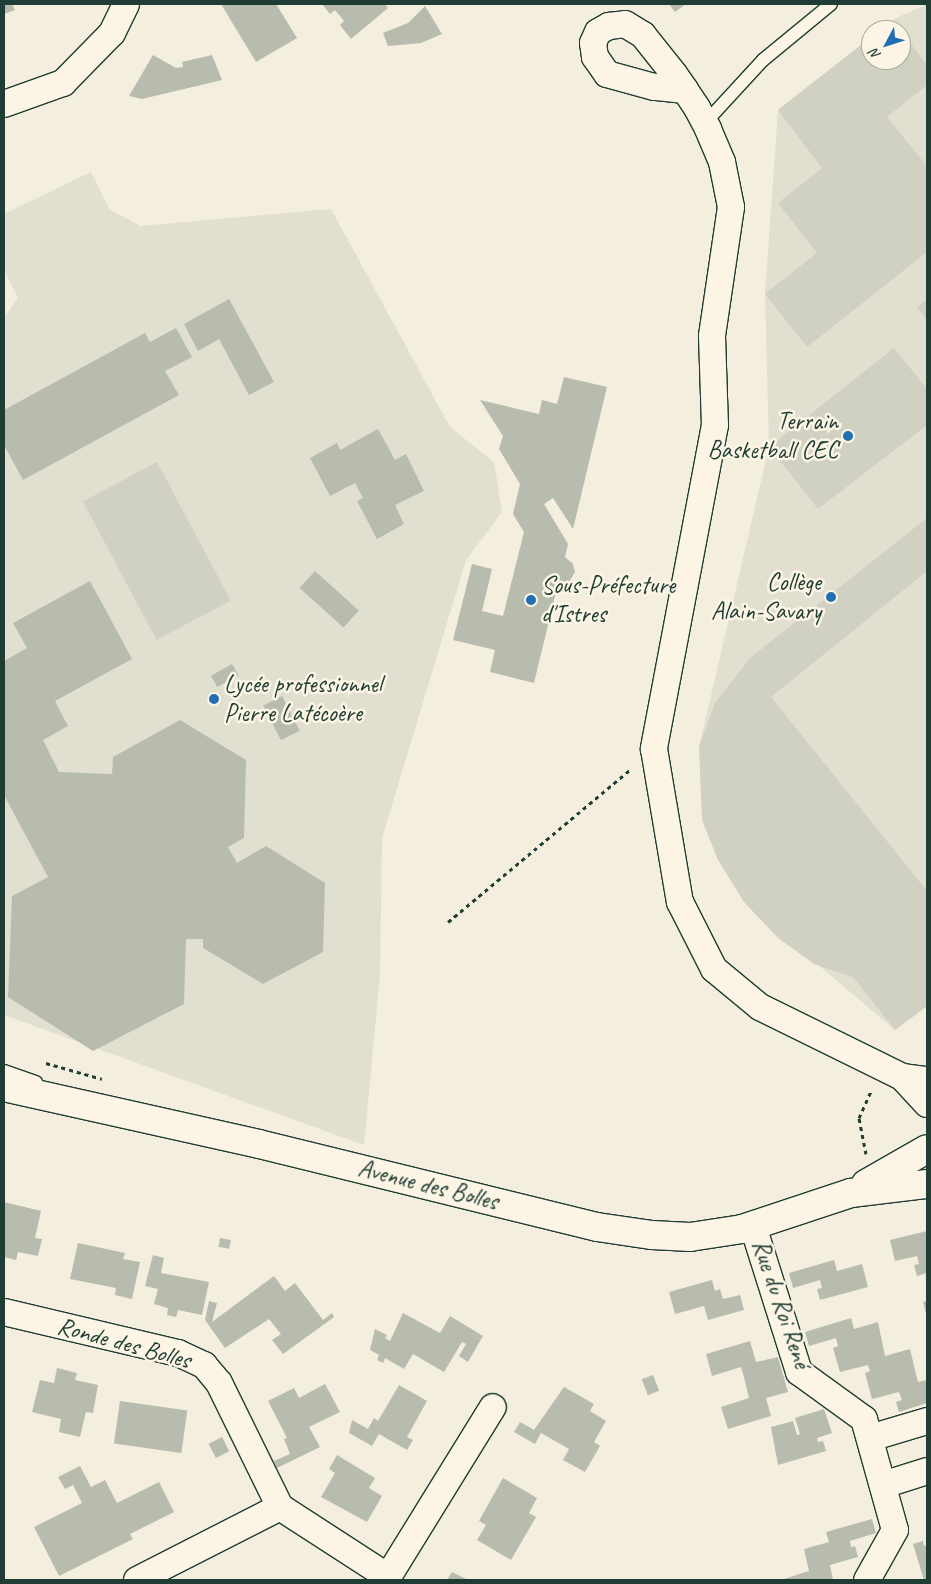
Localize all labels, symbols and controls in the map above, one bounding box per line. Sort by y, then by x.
north arrow [861,20,911,70]
text: N [866,46,884,63]
place label: Terrain Basketball CEC [708,407,838,466]
marker: Terrain Basketball CEC [842,430,854,442]
place label: Collège Alain-Savary [711,568,821,627]
place label: Sous-Préfecture d'Istres [541,571,675,630]
marker: Collège Alain-Savary [825,591,837,603]
marker: Sous-Préfecture d'Istres [525,594,537,606]
place label: Lycée professionnel Pierre Latécoère [224,670,382,729]
marker: Lycée professionnel Pierre Latécoère [208,693,220,705]
street label: Avenue des Bolles [355,1153,501,1217]
street label: Rue du Roi René [745,1236,817,1372]
street label: Ronde des Bolles [54,1311,194,1375]

